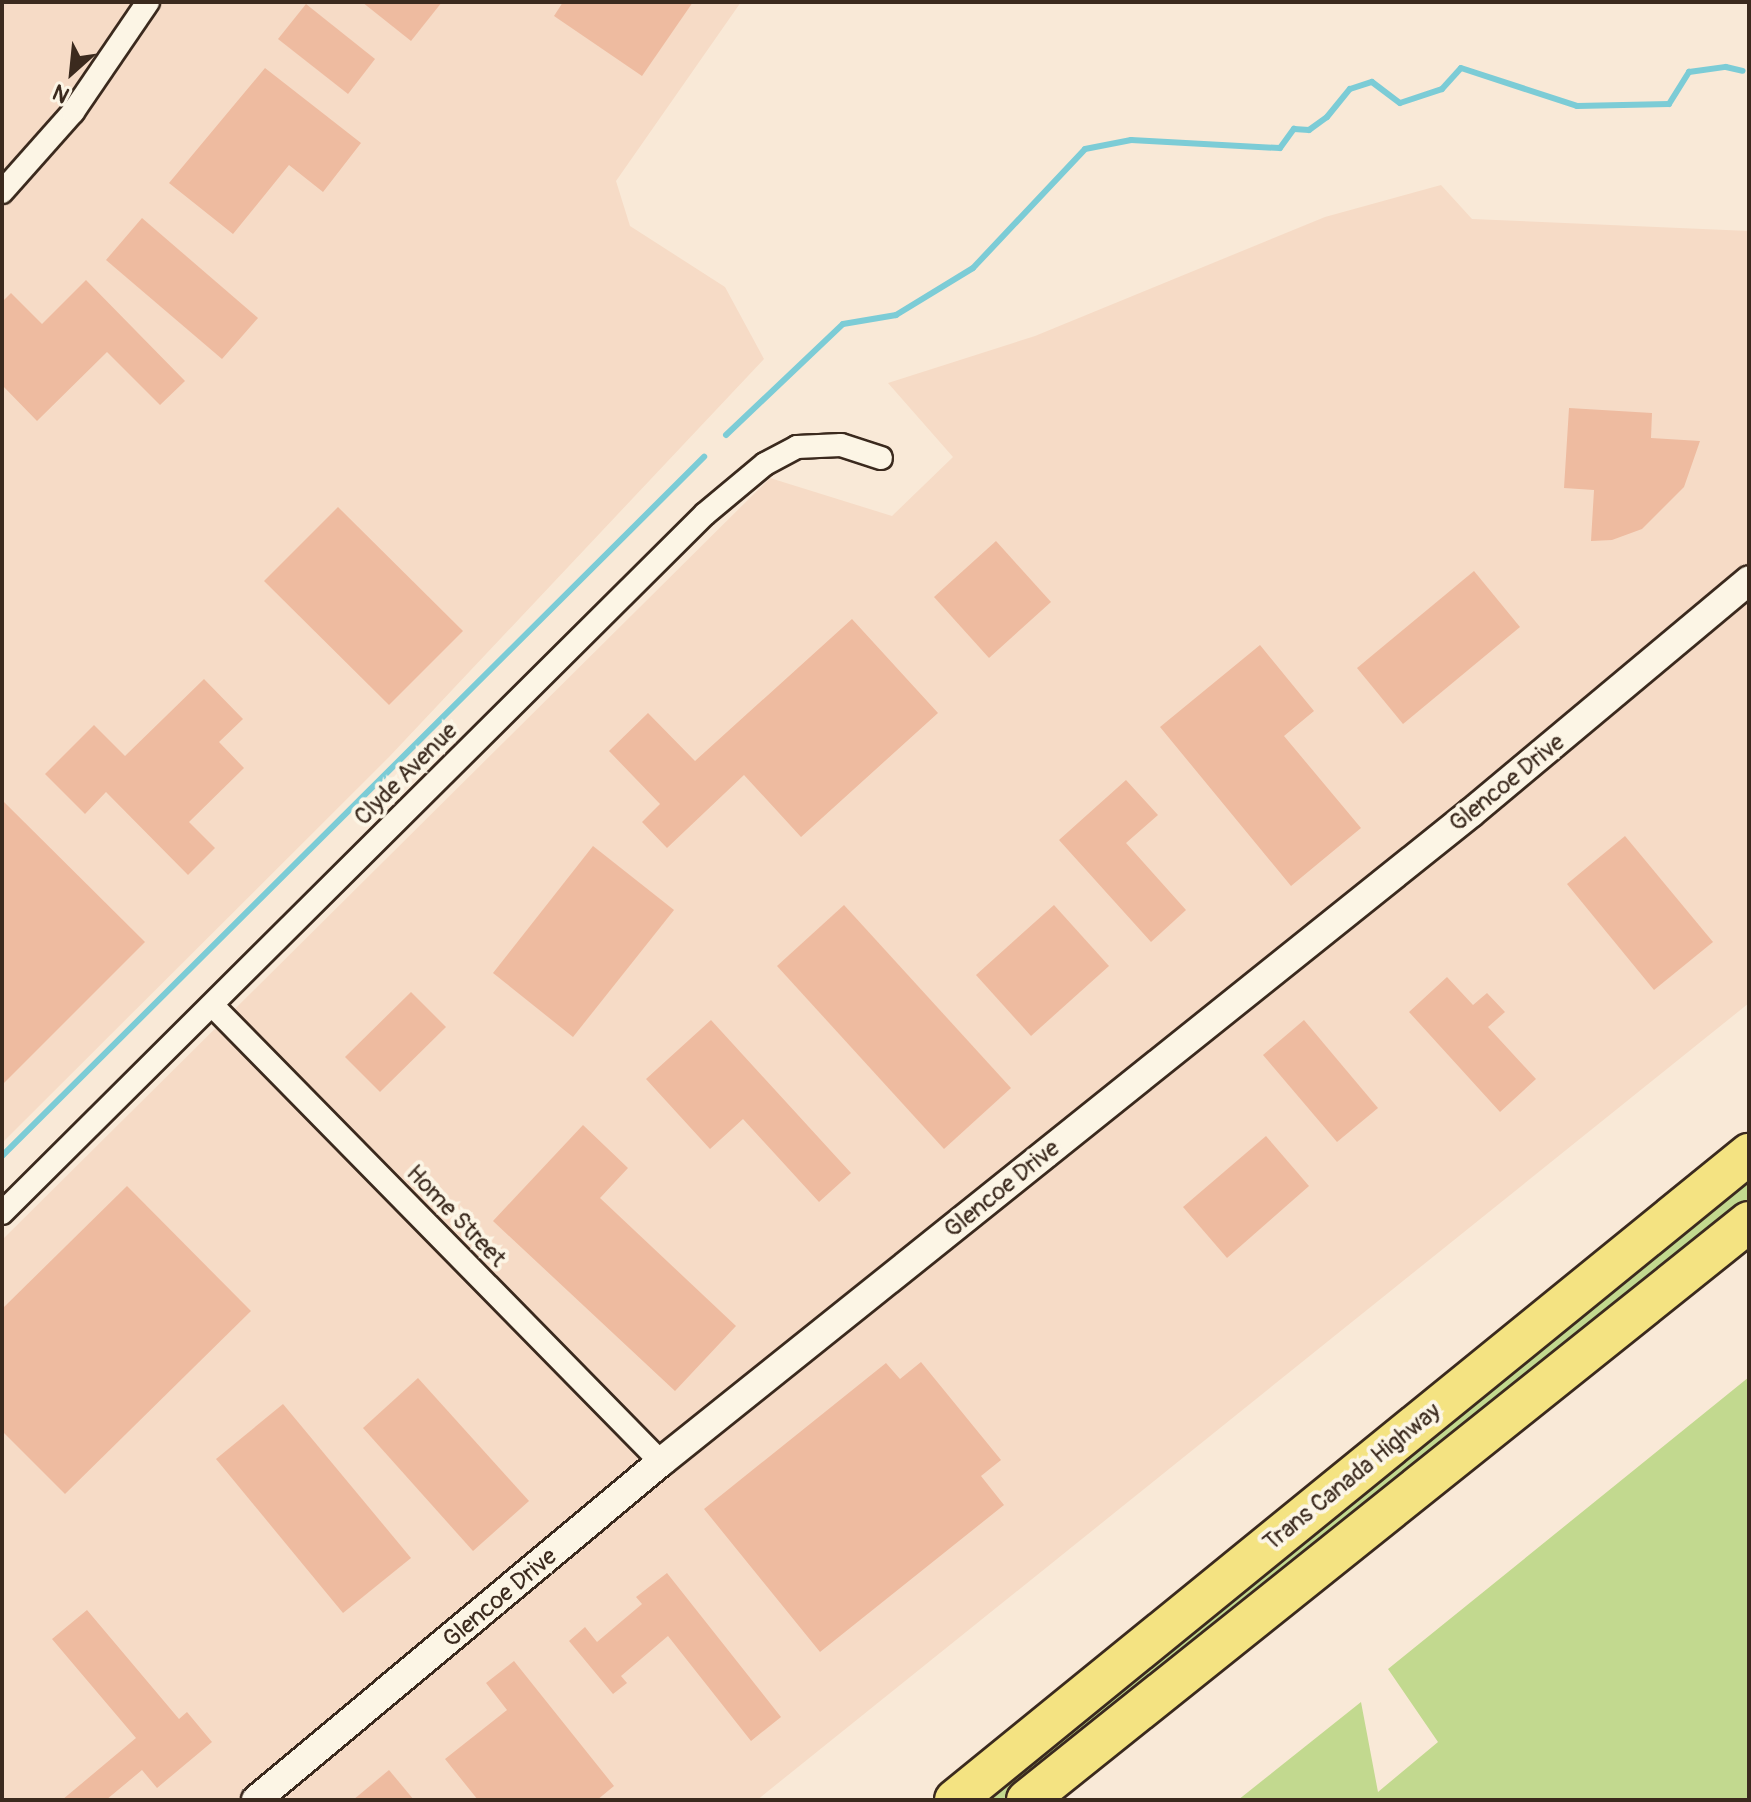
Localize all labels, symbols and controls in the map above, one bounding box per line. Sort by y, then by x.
north arrow [32,32,112,112]
text: N [48,78,74,109]
street label: Clyde Avenue [349,717,463,831]
street label: Glencoe Drive [1444,728,1570,838]
street label: Glencoe Drive [939,1134,1065,1244]
street label: Home Street [400,1159,512,1273]
street label: Trans Canada Highway [1258,1397,1446,1557]
street label: Glencoe Drive [437,1542,563,1654]

